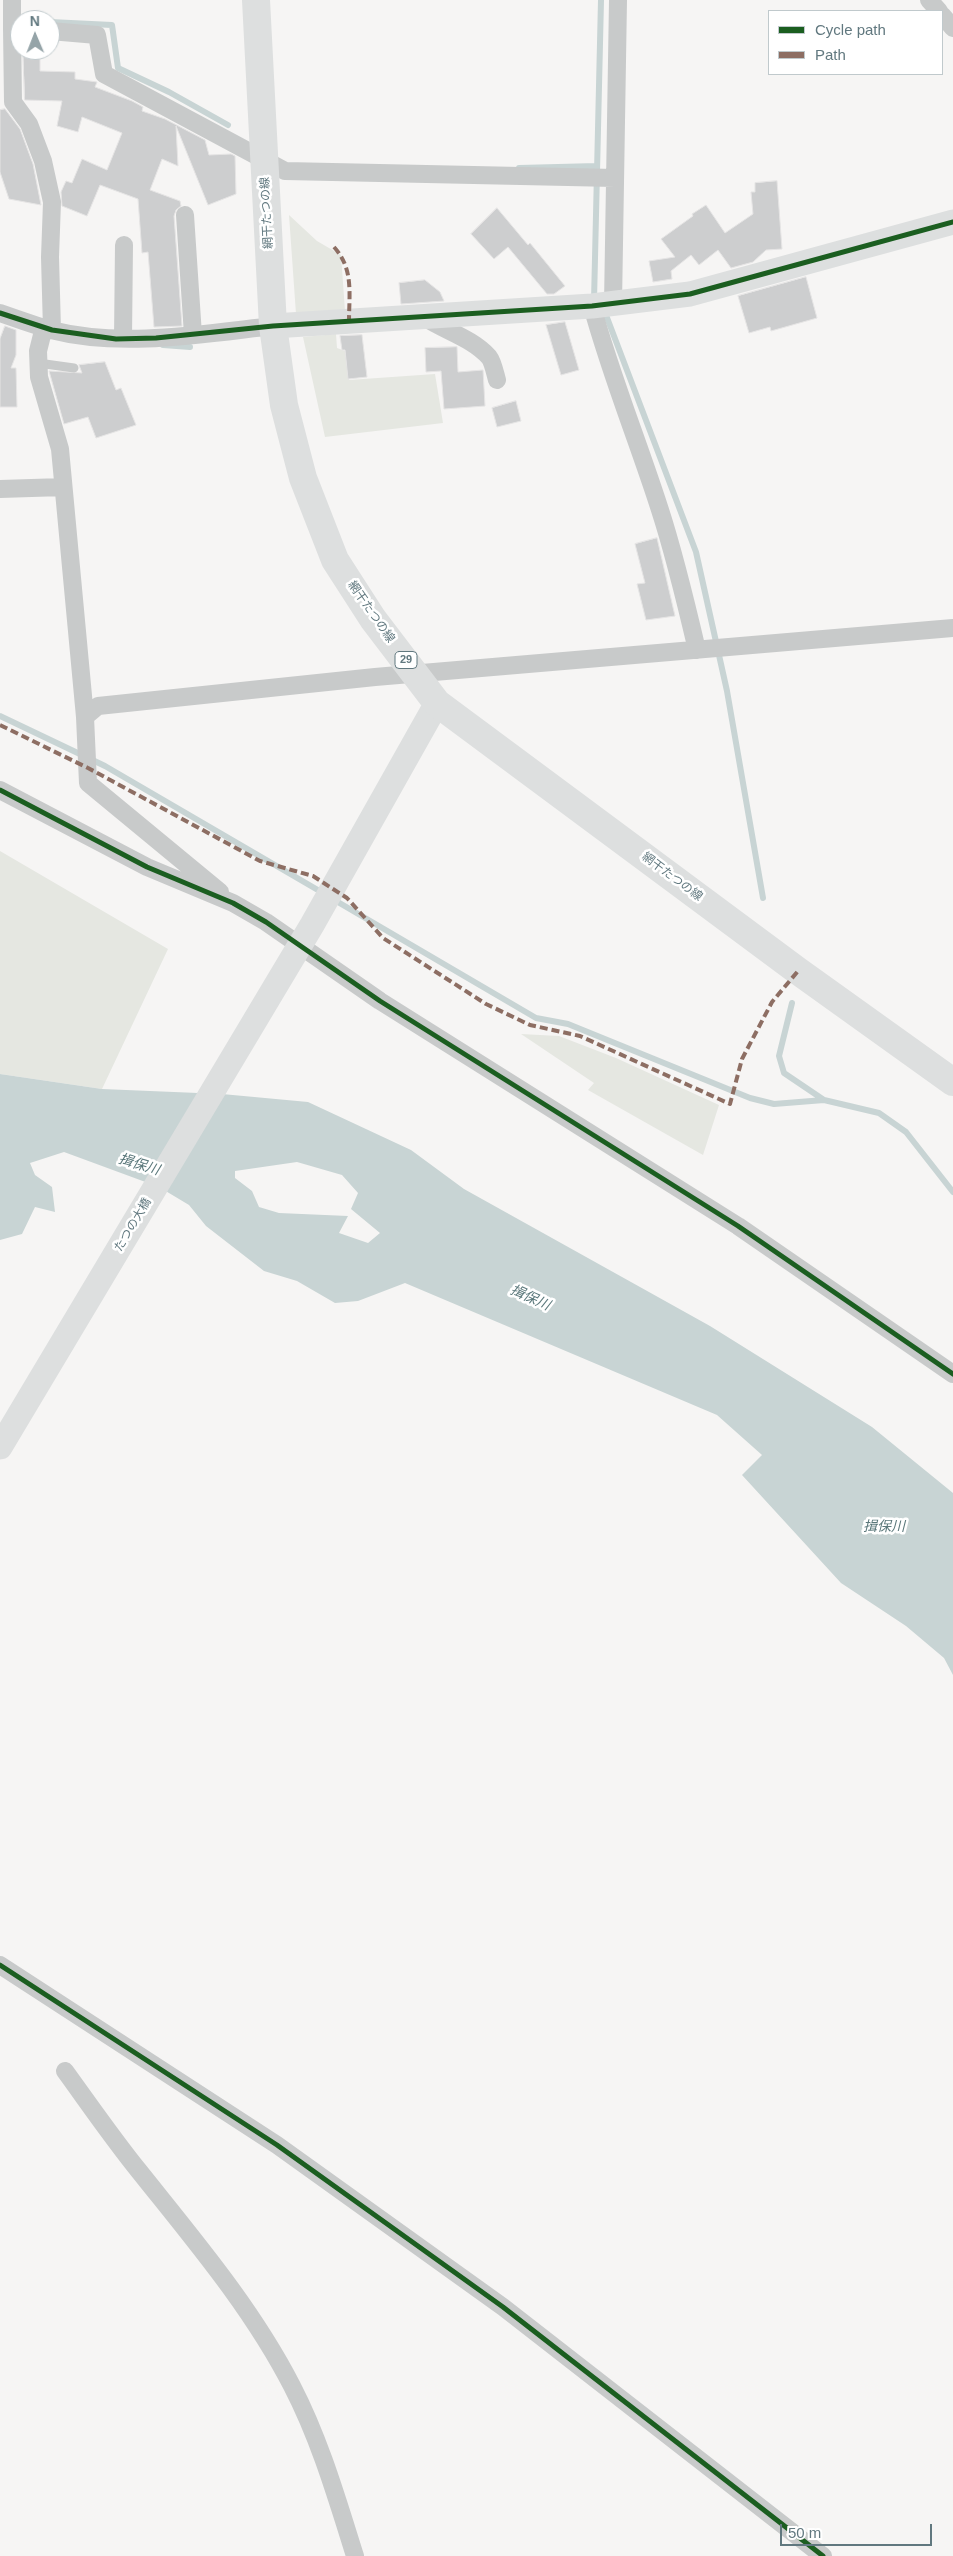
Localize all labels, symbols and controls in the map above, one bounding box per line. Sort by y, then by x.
north arrow [10,10,60,60]
legend [768,10,943,75]
text: N [30,13,40,29]
text: Cycle path [815,21,886,38]
text: Path [815,46,846,63]
street label: 網干たつの線 [258,177,276,249]
street label: 網干たつの線 [344,578,398,646]
road number: 29 [395,652,417,668]
street label: 網干たつの線 [639,850,705,904]
water label: 揖保川 [116,1151,162,1179]
street label: たつの大橋 [111,1196,155,1254]
water label: 揖保川 [507,1282,553,1314]
water label: 揖保川 [863,1519,905,1535]
scale bar [783,2514,936,2546]
text: 50 m [788,2524,821,2541]

